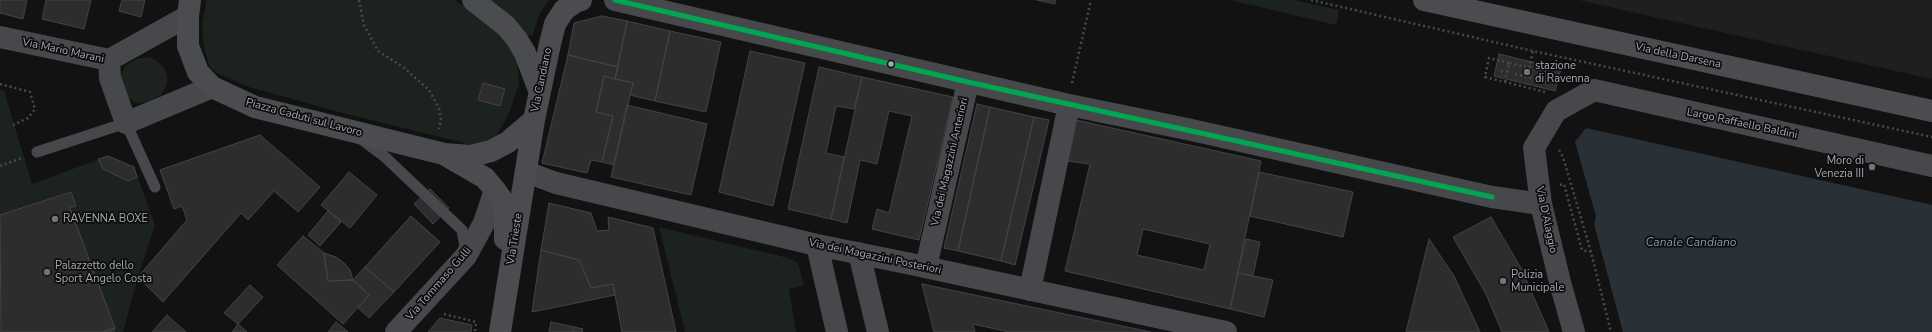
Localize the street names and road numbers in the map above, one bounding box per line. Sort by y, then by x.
street label: Via Mario Marani [21,36,105,66]
street label: Via della Darsena [1634,40,1722,72]
street label: Via Candiano [529,47,555,113]
street label: Piazza Caduti sul Lavoro [244,96,364,140]
street label: Via dei Magazzini Anteriori [929,97,971,227]
street label: Largo Raffaello Baldini [1686,106,1798,142]
street label: Via D'Alaggio [1532,185,1560,255]
street label: Via Trieste [504,212,526,266]
street label: Via dei Magazzini Posteriori [808,236,942,278]
street label: Via Tommaso Gulli [404,245,474,323]

